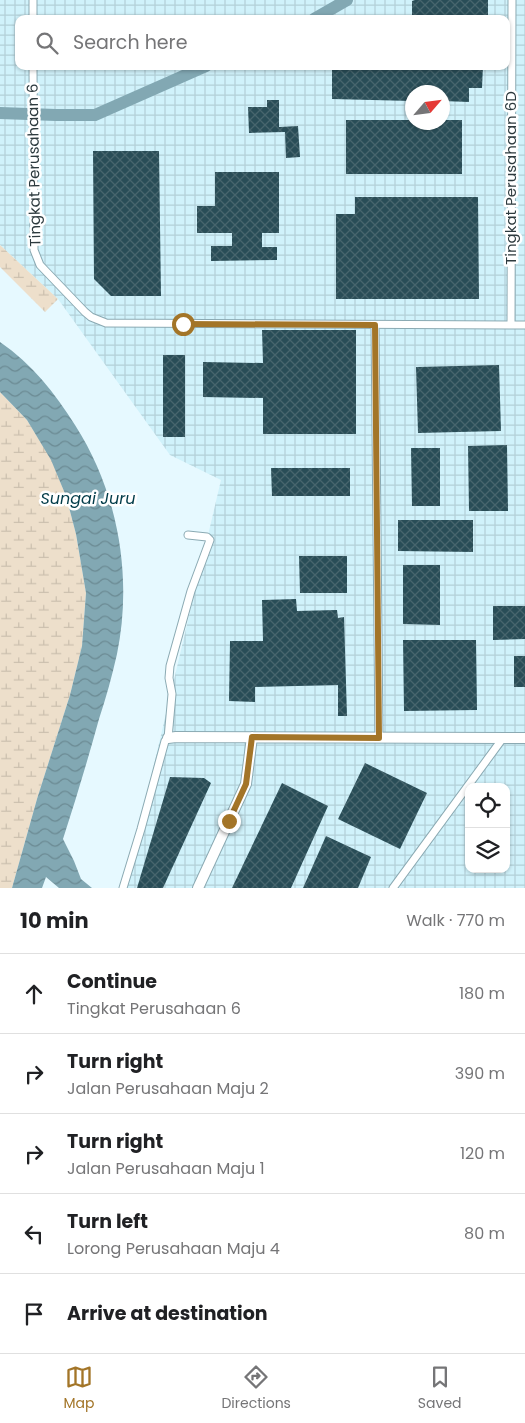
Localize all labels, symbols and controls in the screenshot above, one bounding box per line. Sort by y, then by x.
search box [15,15,510,70]
icon: search [33,29,61,57]
text: Search here [73,29,187,56]
street label: Tingkat Perusahaan 6 [22,83,45,247]
north arrow [405,85,450,130]
street label: Tingkat Perusahaan 6D [500,91,521,265]
route start [172,313,195,336]
water label: Sungai Juru [40,487,136,510]
map controls [465,783,510,873]
button: locate [465,783,510,828]
route end [218,810,241,833]
button: layers [465,828,510,873]
text: 10 min [20,906,89,935]
text: Walk · 770 m [406,909,505,932]
text: Continue [67,968,157,995]
icon: ahead [20,980,48,1008]
text: 180 m [459,982,505,1005]
text: Tingkat Perusahaan 6 [67,997,241,1020]
text: Turn right [67,1048,163,1075]
icon: right [20,1060,48,1088]
text: 390 m [455,1062,505,1085]
text: Jalan Perusahaan Maju 2 [67,1077,269,1100]
text: Turn right [67,1128,163,1155]
icon: right [20,1140,48,1168]
text: 120 m [460,1142,505,1165]
text: Jalan Perusahaan Maju 1 [67,1157,265,1180]
text: Turn left [67,1208,148,1235]
icon: left [20,1220,48,1248]
text: 80 m [464,1222,505,1245]
text: Lorong Perusahaan Maju 4 [67,1237,280,1260]
icon: arrive [20,1300,48,1328]
text: Arrive at destination [67,1300,268,1327]
tab: Map [63,1363,94,1414]
tab: Directions [221,1363,291,1414]
tab: Saved [418,1363,462,1414]

